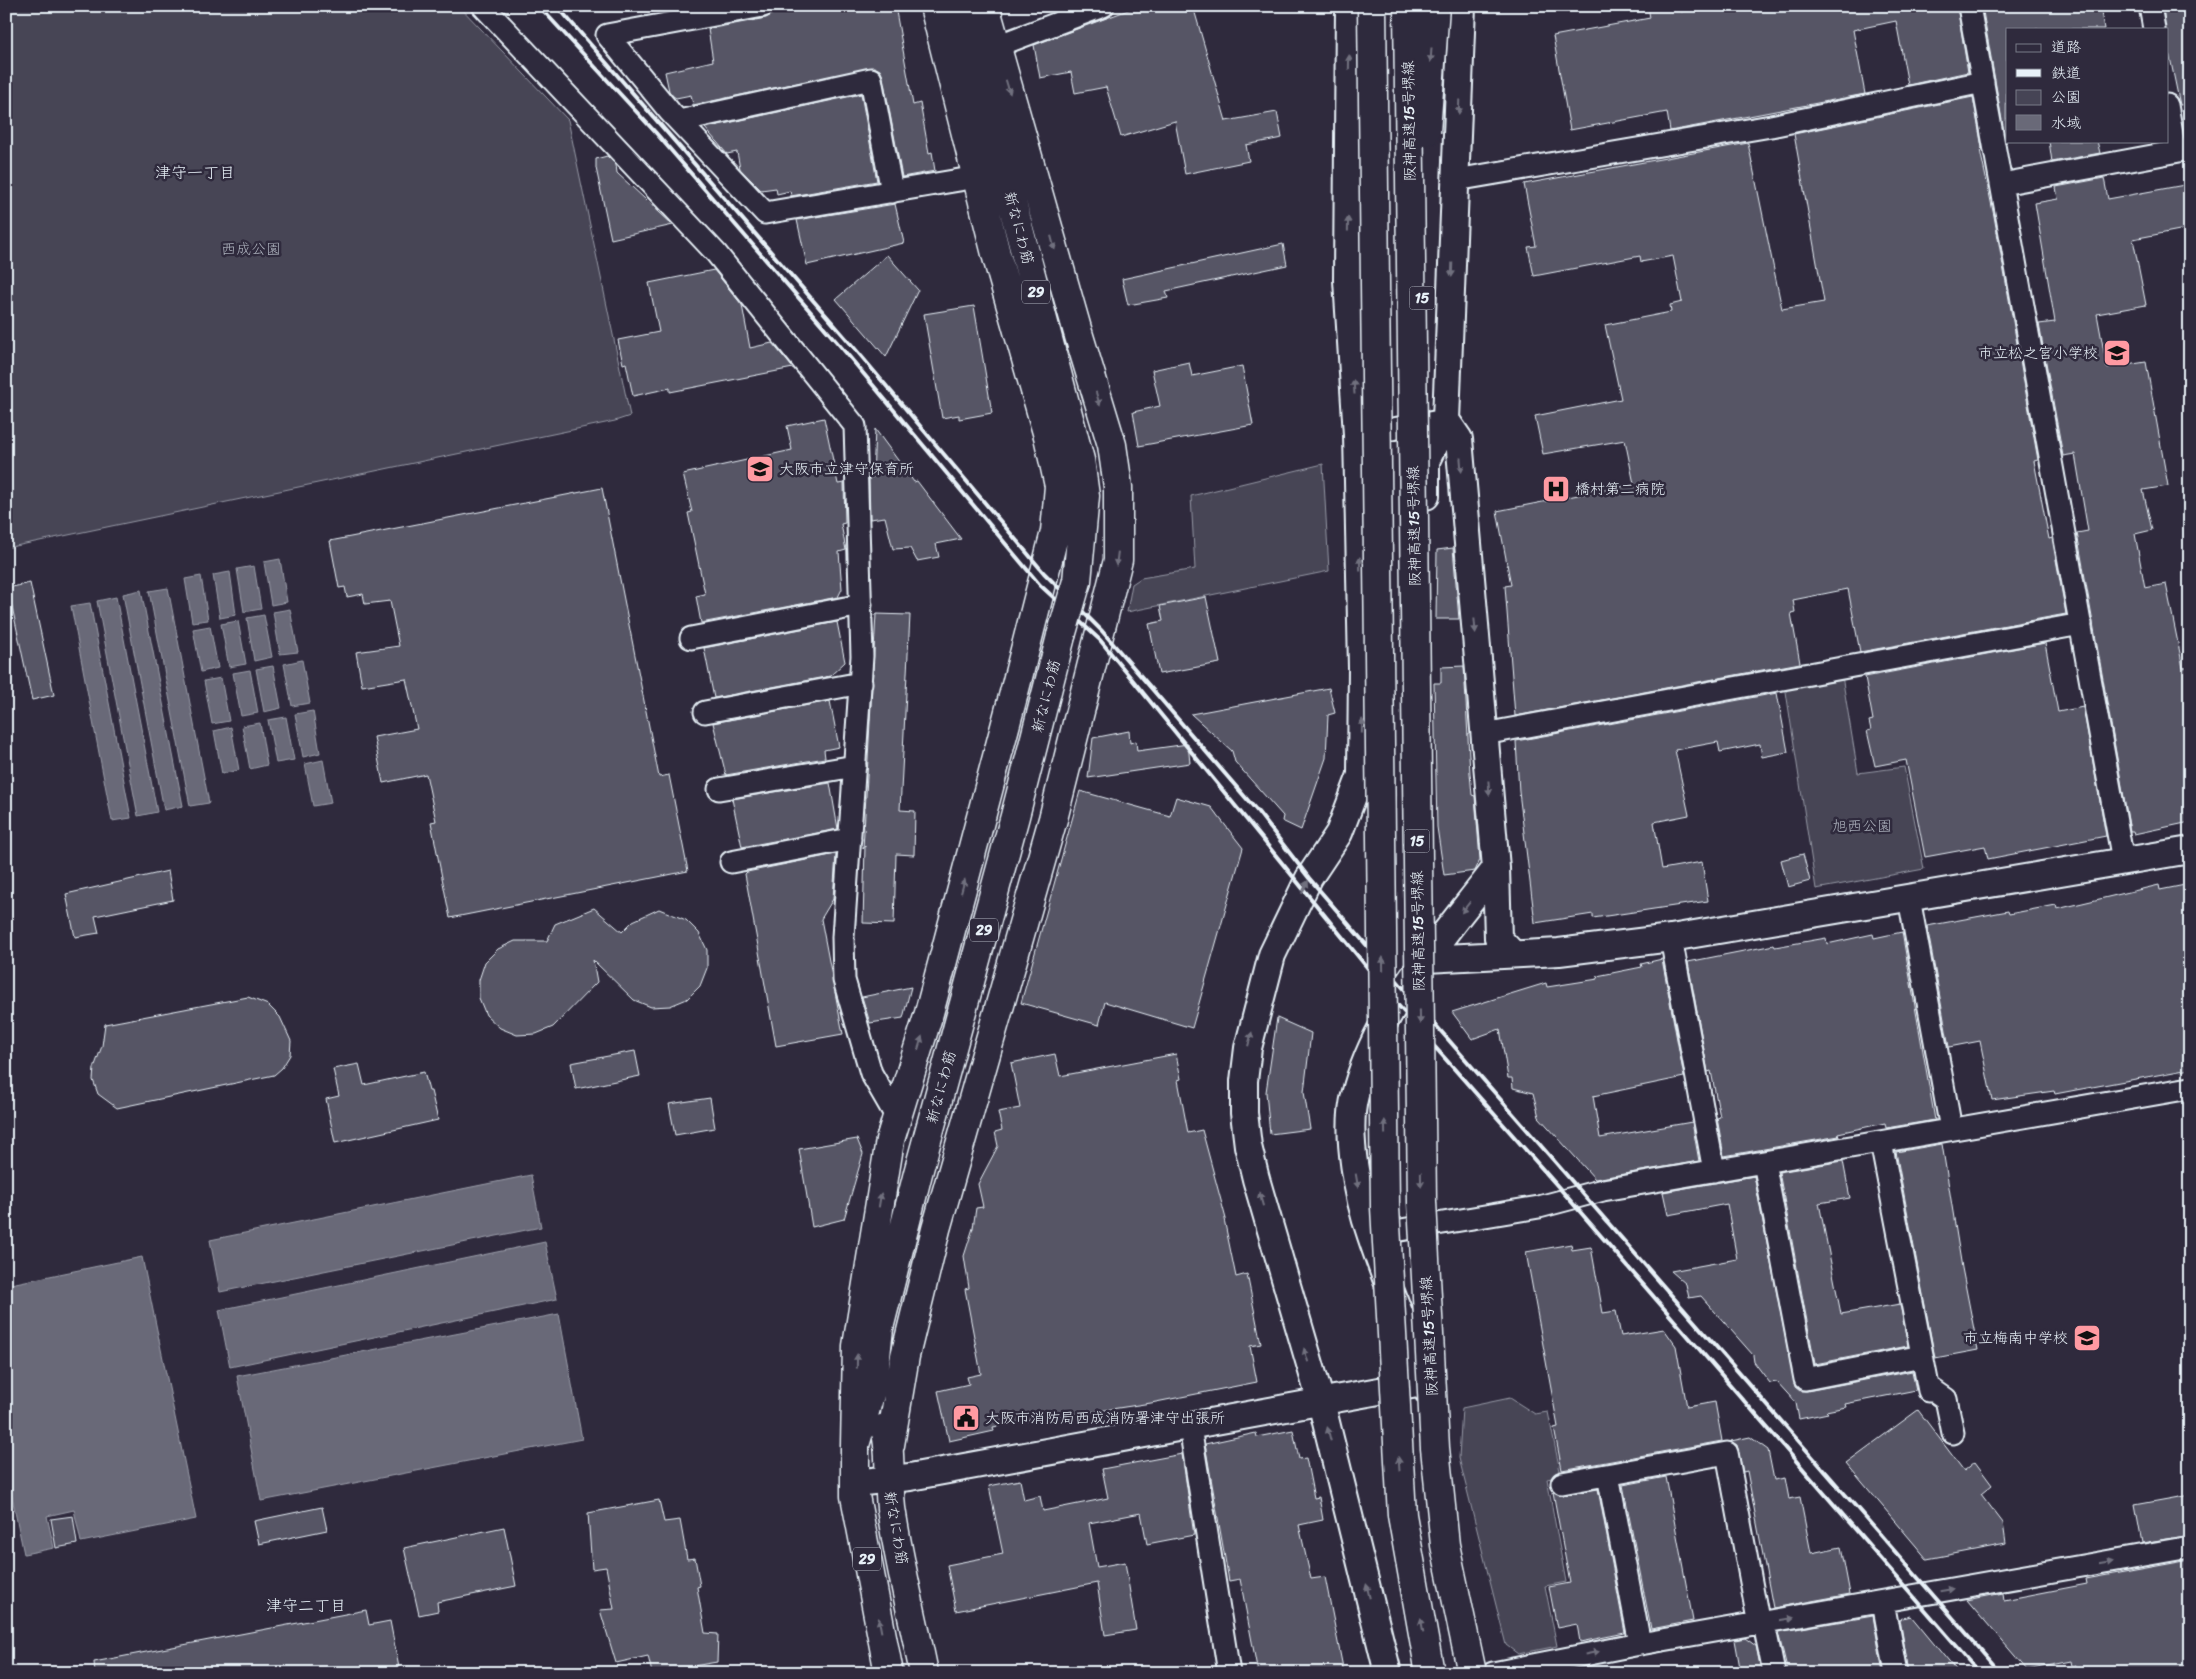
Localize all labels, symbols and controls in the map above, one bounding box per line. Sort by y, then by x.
legend [2006,28,2168,142]
text: 道路 [2051,34,2081,60]
one-way arrow [1427,47,1435,63]
one-way arrow [1345,54,1353,70]
street label: 阪神高速15号堺線 [1395,60,1423,182]
text: 鉄道 [2051,60,2081,86]
one-way arrow [1005,79,1013,94]
text: 公園 [2051,84,2081,110]
one-way arrow [1455,100,1463,116]
text: 水域 [2051,110,2081,136]
district label: 津守一丁目 [155,158,235,187]
street label: 新なにわ筋 [997,188,1041,268]
one-way arrow [1344,216,1352,232]
one-way arrow [1050,235,1058,250]
park label: 西成公園 [221,236,281,262]
one-way arrow [1448,262,1456,278]
road number: 29 [1022,280,1050,304]
road number: 15 [1410,286,1434,310]
school or university icon: 市立松之宮小学校 [2102,338,2132,368]
place label: 市立松之宮小学校 [1978,340,2098,366]
one-way arrow [1350,378,1358,394]
one-way arrow [1095,392,1103,407]
school or university icon: 大阪市立津守保育所 [745,454,775,484]
place label: 大阪市立津守保育所 [779,456,914,482]
one-way arrow [1457,457,1465,473]
street label: 阪神高速15号堺線 [1400,465,1428,587]
hospital icon: 橋村第二病院 [1541,474,1571,504]
place label: 橋村第二病院 [1575,476,1665,502]
one-way arrow [1113,551,1121,567]
one-way arrow [1356,556,1364,572]
one-way arrow [1471,619,1479,635]
street label: 新なにわ筋 [1024,656,1068,736]
one-way arrow [1358,718,1366,734]
one-way arrow [1485,781,1493,797]
park label: 旭西公園 [1832,813,1892,839]
road number: 15 [1404,829,1430,852]
street label: 阪神高速15号堺線 [1404,870,1432,992]
one-way arrow [959,879,967,894]
one-way arrow [1301,880,1309,894]
one-way arrow [1461,900,1471,913]
road number: 29 [970,918,998,942]
one-way arrow [1379,956,1387,972]
one-way arrow [1416,1010,1424,1026]
one-way arrow [1246,1032,1254,1047]
one-way arrow [916,1035,924,1050]
street label: 新なにわ筋 [919,1047,963,1127]
one-way arrow [1380,1119,1388,1135]
one-way arrow [1418,1172,1426,1188]
one-way arrow [1353,1174,1361,1190]
one-way arrow [877,1192,885,1208]
one-way arrow [1257,1192,1265,1207]
street label: 阪神高速15号堺線 [1413,1275,1445,1397]
school or university icon: 市立梅南中学校 [2072,1323,2102,1353]
place label: 市立梅南中学校 [1963,1325,2068,1351]
one-way arrow [1302,1348,1310,1363]
one-way arrow [853,1353,861,1369]
public building icon: 大阪市消防局西成消防署津守出張所 [951,1403,981,1433]
place label: 大阪市消防局西成消防署津守出張所 [985,1405,1225,1431]
one-way arrow [1325,1426,1333,1441]
one-way arrow [1395,1456,1403,1472]
street label: 新なにわ筋 [877,1489,915,1567]
road number: 29 [853,1548,881,1570]
one-way arrow [2099,1557,2115,1565]
one-way arrow [1364,1584,1372,1599]
one-way arrow [1939,1586,1955,1594]
district label: 津守二丁目 [266,1591,346,1620]
one-way arrow [1779,1615,1795,1623]
one-way arrow [875,1616,883,1632]
one-way arrow [1417,1616,1425,1632]
one-way arrow [1585,1649,1600,1657]

